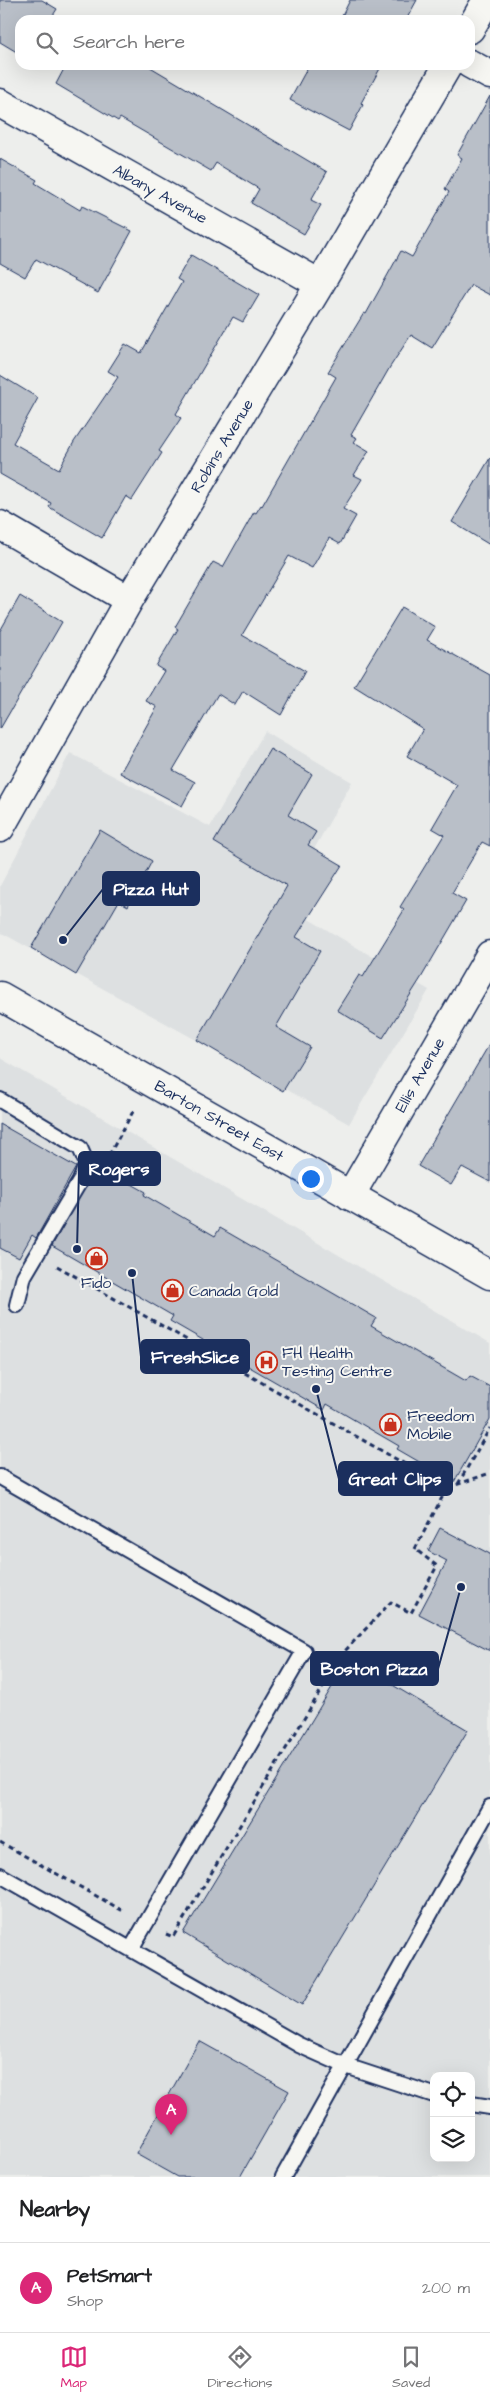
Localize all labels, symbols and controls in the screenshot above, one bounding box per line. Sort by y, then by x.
search box [15,15,475,70]
icon: search [33,29,61,57]
text: Search here [73,29,185,56]
street label: Albany Avenue [108,159,212,230]
street label: Robins Avenue [185,395,259,497]
callout: Pizza Hut [103,872,199,905]
text: Pizza Hut [113,877,190,902]
street label: Ellis Avenue [390,1033,451,1117]
street label: Barton Street East [150,1075,288,1167]
callout: Rogers [79,1152,160,1185]
text: Rogers [89,1157,149,1183]
your location [298,1166,324,1192]
shop icon: Fido [84,1247,108,1271]
place label: Fido [81,1272,111,1294]
shop icon: Canada Gold [161,1279,185,1303]
place label: Canada Gold [189,1280,278,1302]
callout: FreshSlice [141,1340,249,1373]
place label: FH Health Testing Centre [282,1342,392,1383]
text: FreshSlice [151,1345,239,1370]
hospital icon: FH Health Testing Centre [254,1350,278,1374]
place label: Freedom Mobile [407,1405,474,1445]
shop icon: Freedom Mobile [379,1413,403,1437]
callout: Great Clips [339,1462,452,1495]
text: Great Clips [348,1467,442,1492]
callout: Boston Pizza [311,1652,438,1685]
text: Boston Pizza [321,1657,428,1682]
map controls [430,2072,475,2162]
button: locate [430,2072,475,2117]
pin: A [155,2094,187,2135]
button: layers [430,2117,475,2162]
text: Nearby [20,2195,90,2224]
text: PetSmart [67,2263,152,2290]
text: A [31,2277,41,2299]
text: 200 m [422,2277,470,2299]
text: Shop [67,2290,103,2312]
tab: Map [60,2343,88,2393]
tab: Directions [207,2343,272,2393]
tab: Saved [392,2343,430,2393]

